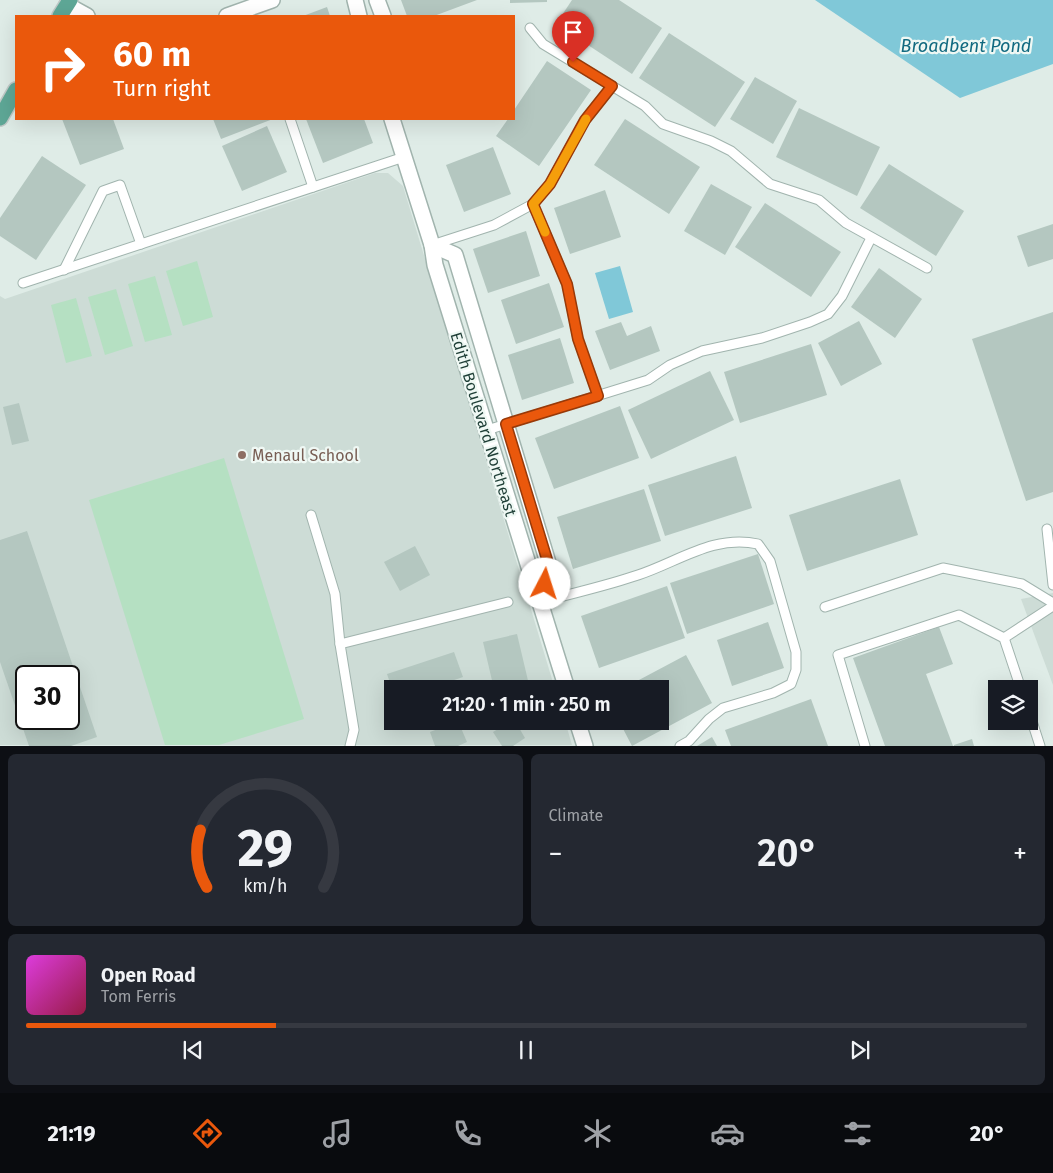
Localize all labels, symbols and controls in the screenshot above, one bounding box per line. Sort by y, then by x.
pin [552,11,594,62]
icon: arrive [559,18,587,46]
text: 60 m [113,33,191,75]
icon: right [30,35,95,100]
water label: Broadbent Pond [901,35,1032,57]
text: Turn right [113,75,210,102]
street label: Edith Boulevard Northeast [446,330,521,519]
place label: Menaul School [252,446,359,465]
marker: Menaul School [236,449,248,461]
position arrow [518,557,570,609]
speed limit sign: 30 [15,665,80,730]
map controls [988,680,1038,730]
button: layers [988,680,1038,730]
text: 21:20 · 1 min · 250 m [442,693,611,716]
text: Climate [549,806,603,825]
text: 29 [238,817,293,880]
text: 20° [757,830,818,876]
text: − [549,837,563,870]
text: + [1013,837,1027,870]
text: km/h [243,875,287,897]
text: Open Road [101,964,196,987]
text: Tom Ferris [101,987,176,1006]
icon: previous [179,1036,207,1064]
icon: pause [512,1036,540,1064]
icon: next [846,1036,874,1064]
icon: directions [190,1116,225,1151]
icon: music [320,1116,355,1151]
icon: phone [450,1116,485,1151]
icon: climate [580,1116,615,1151]
icon: car [710,1116,745,1151]
icon: filters [840,1116,875,1151]
text: 21:19 [47,1120,96,1147]
text: 20° [970,1120,1005,1147]

